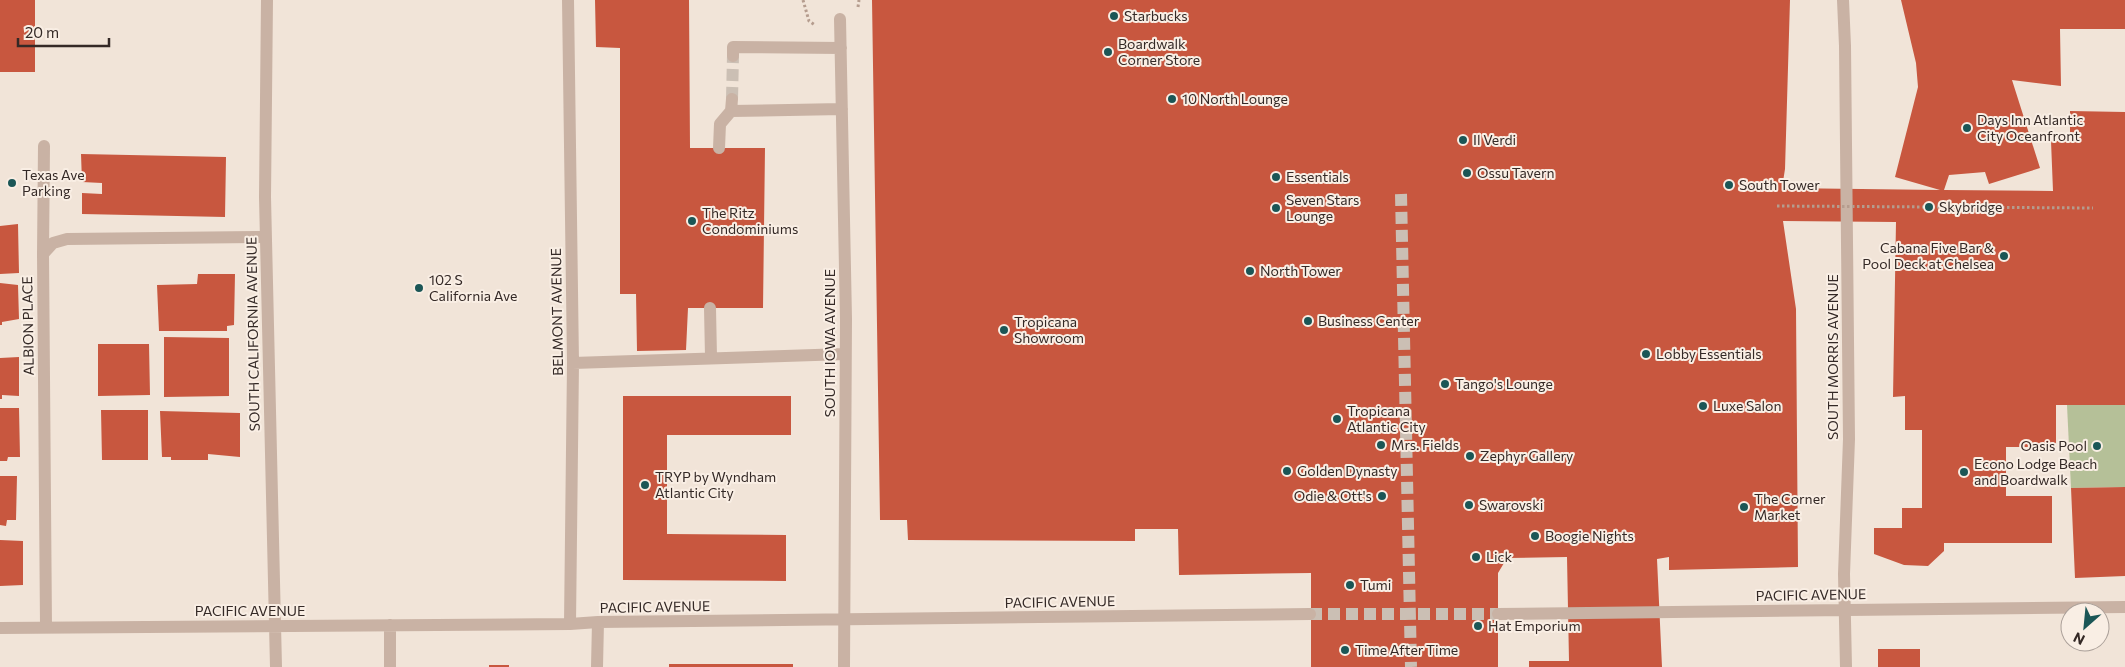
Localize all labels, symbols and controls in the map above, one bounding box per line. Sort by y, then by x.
place label: Starbucks [1124,7,1188,24]
marker: Starbucks [1108,10,1120,22]
scale bar [18,15,109,47]
text: 20 m [25,23,59,41]
place label: Boardwalk Corner Store [1118,35,1200,68]
marker: Boardwalk Corner Store [1102,46,1114,58]
place label: 10 North Lounge [1182,90,1288,107]
marker: 10 North Lounge [1166,93,1178,105]
place label: Days Inn Atlantic City Oceanfront [1977,111,2083,144]
marker: Days Inn Atlantic City Oceanfront [1961,122,1973,134]
place label: Il Verdi [1473,131,1516,148]
marker: Il Verdi [1457,134,1469,146]
place label: Ossu Tavern [1477,164,1555,181]
place label: Texas Ave Parking [22,166,85,199]
marker: Ossu Tavern [1461,167,1473,179]
place label: Essentials [1286,168,1349,185]
marker: Essentials [1270,171,1282,183]
place label: South Tower [1739,176,1820,193]
marker: Texas Ave Parking [6,177,18,189]
marker: South Tower [1723,179,1735,191]
place label: Seven Stars Lounge [1286,191,1359,224]
place label: Skybridge [1939,198,2002,215]
marker: Skybridge [1923,201,1935,213]
marker: Seven Stars Lounge [1270,202,1282,214]
place label: The Ritz Condominiums [702,204,798,237]
marker: The Ritz Condominiums [686,215,698,227]
street label: SOUTH CALIFORNIA AVENUE [242,237,263,431]
place label: Cabana Five Bar & Pool Deck at Chelsea [1862,239,1995,272]
street label: BELMONT AVENUE [547,248,566,376]
marker: Cabana Five Bar & Pool Deck at Chelsea [1998,250,2010,262]
place label: North Tower [1260,262,1341,279]
marker: North Tower [1244,265,1256,277]
street label: SOUTH IOWA AVENUE [821,269,838,417]
place label: 102 S California Ave [429,271,517,304]
street label: SOUTH MORRIS AVENUE [1824,274,1841,440]
street label: ALBION PLACE [18,276,37,376]
marker: 102 S California Ave [413,282,425,294]
place label: Business Center [1318,312,1420,329]
place label: Tropicana Showroom [1014,313,1084,346]
marker: Business Center [1302,315,1314,327]
marker: Tropicana Showroom [998,324,1010,336]
place label: Lobby Essentials [1656,345,1762,362]
marker: Lobby Essentials [1640,348,1652,360]
place label: Tango's Lounge [1455,375,1553,392]
marker: Tango's Lounge [1439,378,1451,390]
place label: Luxe Salon [1713,397,1782,414]
marker: Luxe Salon [1697,400,1709,412]
place label: Tropicana Atlantic City [1347,402,1426,435]
marker: Tropicana Atlantic City [1331,413,1343,425]
place label: Mrs. Fields [1391,436,1459,453]
place label: Oasis Pool [2020,437,2087,454]
marker: Mrs. Fields [1375,439,1387,451]
marker: Oasis Pool [2091,440,2103,452]
place label: Zephyr Gallery [1480,447,1573,464]
marker: Zephyr Gallery [1464,450,1476,462]
place label: Econo Lodge Beach and Boardwalk [1974,455,2097,488]
place label: Golden Dynasty [1297,462,1398,479]
marker: Golden Dynasty [1281,465,1293,477]
marker: Econo Lodge Beach and Boardwalk [1958,466,1970,478]
place label: TRYP by Wyndham Atlantic City [655,468,776,501]
marker: TRYP by Wyndham Atlantic City [639,479,651,491]
place label: Odie & Ott's [1294,487,1372,504]
marker: Odie & Ott's [1376,490,1388,502]
place label: The Corner Market [1754,490,1826,523]
place label: Swarovski [1479,496,1543,513]
marker: Swarovski [1463,499,1475,511]
marker: The Corner Market [1738,501,1750,513]
place label: Boogie Nights [1545,527,1634,544]
marker: Boogie Nights [1529,530,1541,542]
place label: Lick [1486,548,1513,565]
marker: Lick [1470,551,1482,563]
place label: Tumi [1360,576,1391,593]
marker: Tumi [1344,579,1356,591]
street label: PACIFIC AVENUE [1756,585,1866,604]
street label: PACIFIC AVENUE [1005,592,1115,611]
street label: PACIFIC AVENUE [600,597,710,616]
street label: PACIFIC AVENUE [195,602,305,619]
north arrow [2060,602,2110,652]
place label: Hat Emporium [1488,617,1581,634]
marker: Hat Emporium [1472,620,1484,632]
text: N [2070,629,2087,649]
place label: Time After Time [1355,641,1458,658]
marker: Time After Time [1339,644,1351,656]

